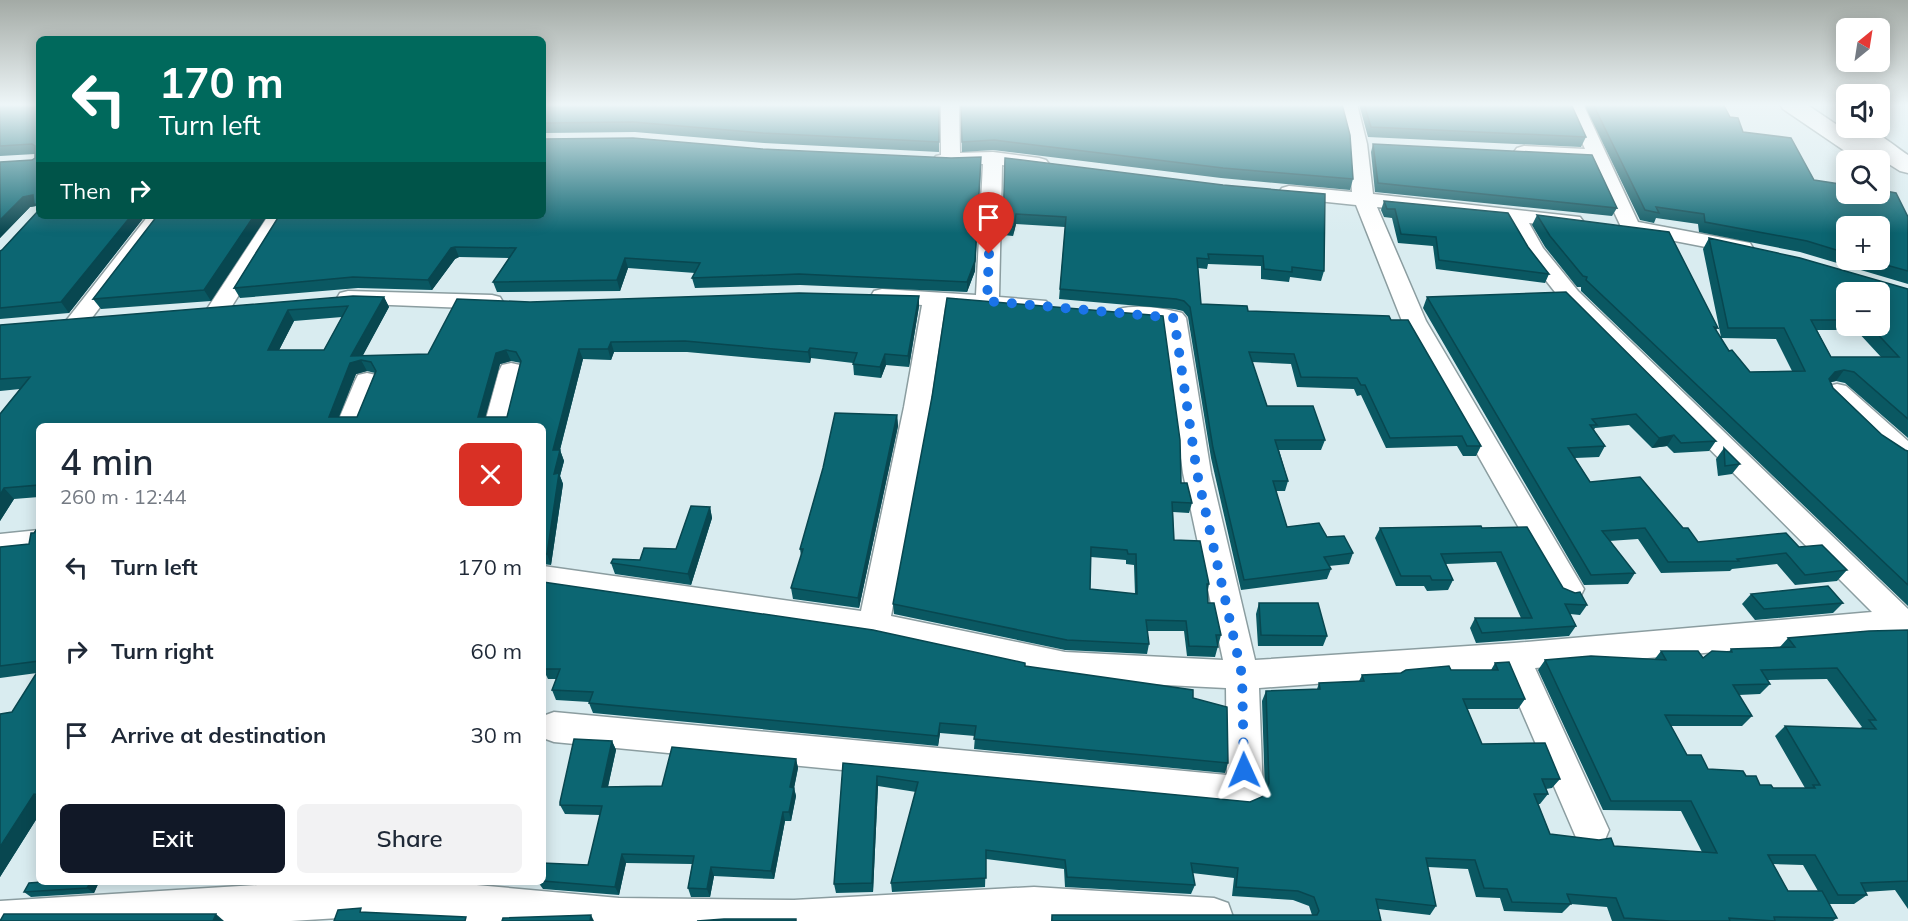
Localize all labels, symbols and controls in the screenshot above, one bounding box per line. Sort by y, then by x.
north arrow [1836,18,1890,72]
map controls [1836,18,1890,336]
text: 170 m [159,56,284,109]
icon: left [60,60,138,138]
button: sound [1836,84,1890,138]
text: Turn left [159,108,261,142]
button: search [1836,150,1890,204]
icon: right [123,174,156,207]
text: Then [60,177,111,205]
pin [963,192,1014,254]
icon: arrive [972,201,1005,234]
button: + [1836,216,1890,270]
button: − [1836,282,1890,336]
text: 4 min [60,439,154,484]
button: close [459,443,522,506]
text: 260 m · 12:44 [60,484,186,509]
icon: left [60,551,93,584]
text: Turn left [111,553,198,581]
text: 170 m [457,553,522,581]
icon: right [60,635,93,668]
text: Turn right [111,637,214,665]
text: 60 m [471,637,522,665]
icon: arrive [60,719,93,752]
text: Arrive at destination [111,721,326,749]
text: 30 m [471,721,522,749]
position arrow [1212,738,1276,802]
button: Exit [60,804,285,873]
button: Share [297,804,522,873]

